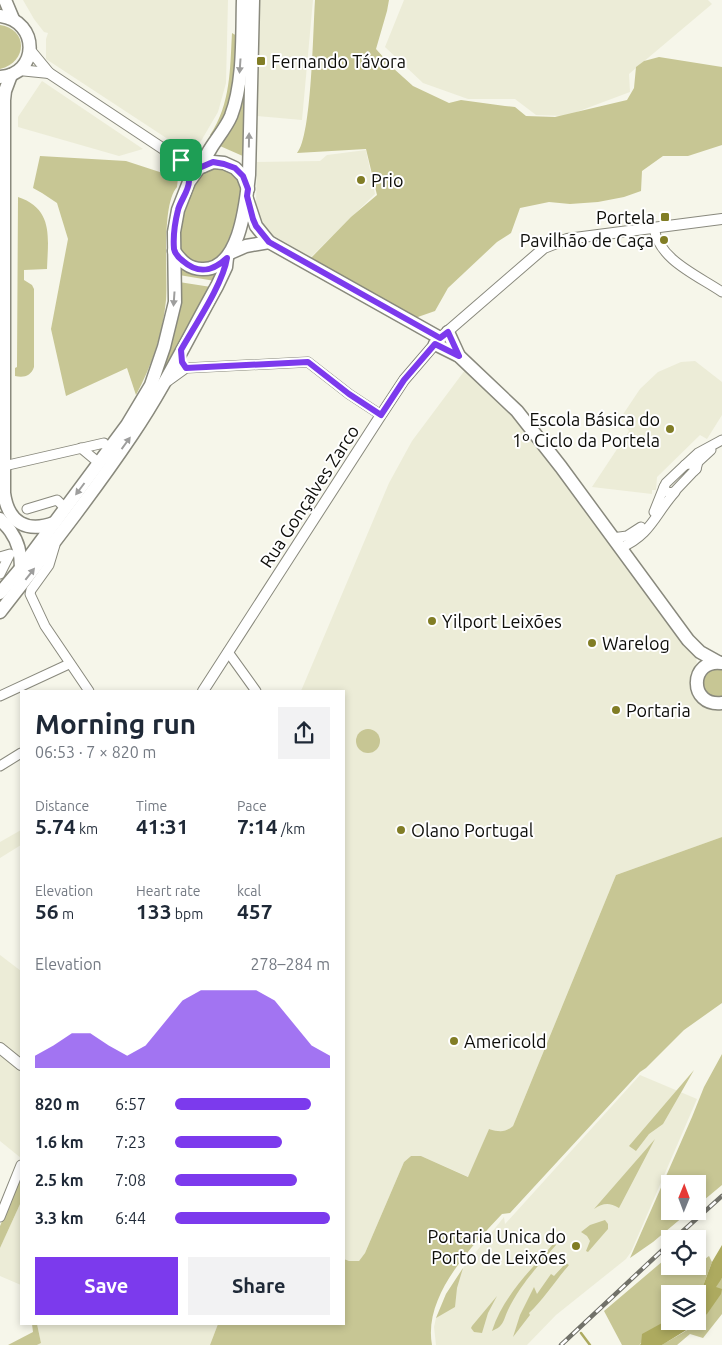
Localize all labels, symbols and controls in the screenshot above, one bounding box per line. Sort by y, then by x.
place label: Fernando Távora [271,51,406,71]
marker: Fernando Távora [255,55,267,67]
one-way arrow [236,58,244,74]
one-way arrow [246,132,254,148]
pin [160,139,202,181]
icon: arrive [167,146,195,174]
place label: Prio [371,170,404,190]
marker: Prio [355,174,367,186]
place label: Portela [596,207,655,227]
marker: Portela [659,211,671,223]
place label: Pavilhão de Caça [520,230,654,250]
marker: Pavilhão de Caça [658,234,670,246]
one-way arrow [170,292,178,308]
place label: Escola Básica do 1º Ciclo da Portela [512,409,660,450]
street label: Rua Gonçalves Zarco [256,421,362,571]
marker: Escola Básica do 1º Ciclo da Portela [664,423,676,435]
one-way arrow [121,437,132,450]
one-way arrow [74,482,85,495]
one-way arrow [24,567,35,580]
place label: Yilport Leixões [442,611,562,631]
marker: Yilport Leixões [426,615,438,627]
place label: Warelog [602,633,670,653]
marker: Warelog [586,637,598,649]
place label: Portaria [626,700,691,720]
marker: Portaria [610,704,622,716]
button: share [278,707,330,759]
text: Morning run [35,708,196,739]
text: 06:53 · 7 × 820 m [35,743,156,761]
text: Distance [35,798,89,814]
text: Time [136,798,167,814]
text: Pace [237,798,267,814]
text: 5.74 [35,814,76,838]
text: 41:31 [136,814,189,838]
text: 7:14 [237,814,278,838]
place label: Olano Portugal [411,820,534,840]
text: km [76,821,98,837]
text: /km [278,821,305,837]
marker: Olano Portugal [395,824,407,836]
text: Elevation [35,883,93,899]
text: Heart rate [136,883,200,899]
text: kcal [237,883,261,899]
text: 56 [35,899,59,923]
text: 133 [136,899,172,923]
text: 457 [237,899,273,923]
text: m [59,906,74,922]
text: bpm [172,906,203,922]
text: Elevation [35,955,102,973]
text: 278–284 m [250,955,330,973]
place label: Americold [464,1031,546,1051]
marker: Americold [448,1035,460,1047]
text: 820 m [35,1095,80,1113]
text: 6:57 [115,1095,146,1113]
text: 1.6 km [35,1133,84,1151]
text: 7:23 [115,1133,146,1151]
text: 2.5 km [35,1171,84,1189]
text: 7:08 [115,1171,146,1189]
north arrow [661,1175,706,1220]
map controls [661,1175,706,1330]
text: 3.3 km [35,1209,84,1227]
text: 6:44 [115,1209,146,1227]
place label: Portaria Unica do Porto de Leixões [428,1226,566,1267]
button: locate [661,1230,706,1275]
marker: Portaria Unica do Porto de Leixões [570,1240,582,1252]
button: Save [35,1257,178,1315]
button: Share [188,1257,330,1315]
button: layers [661,1285,706,1330]

